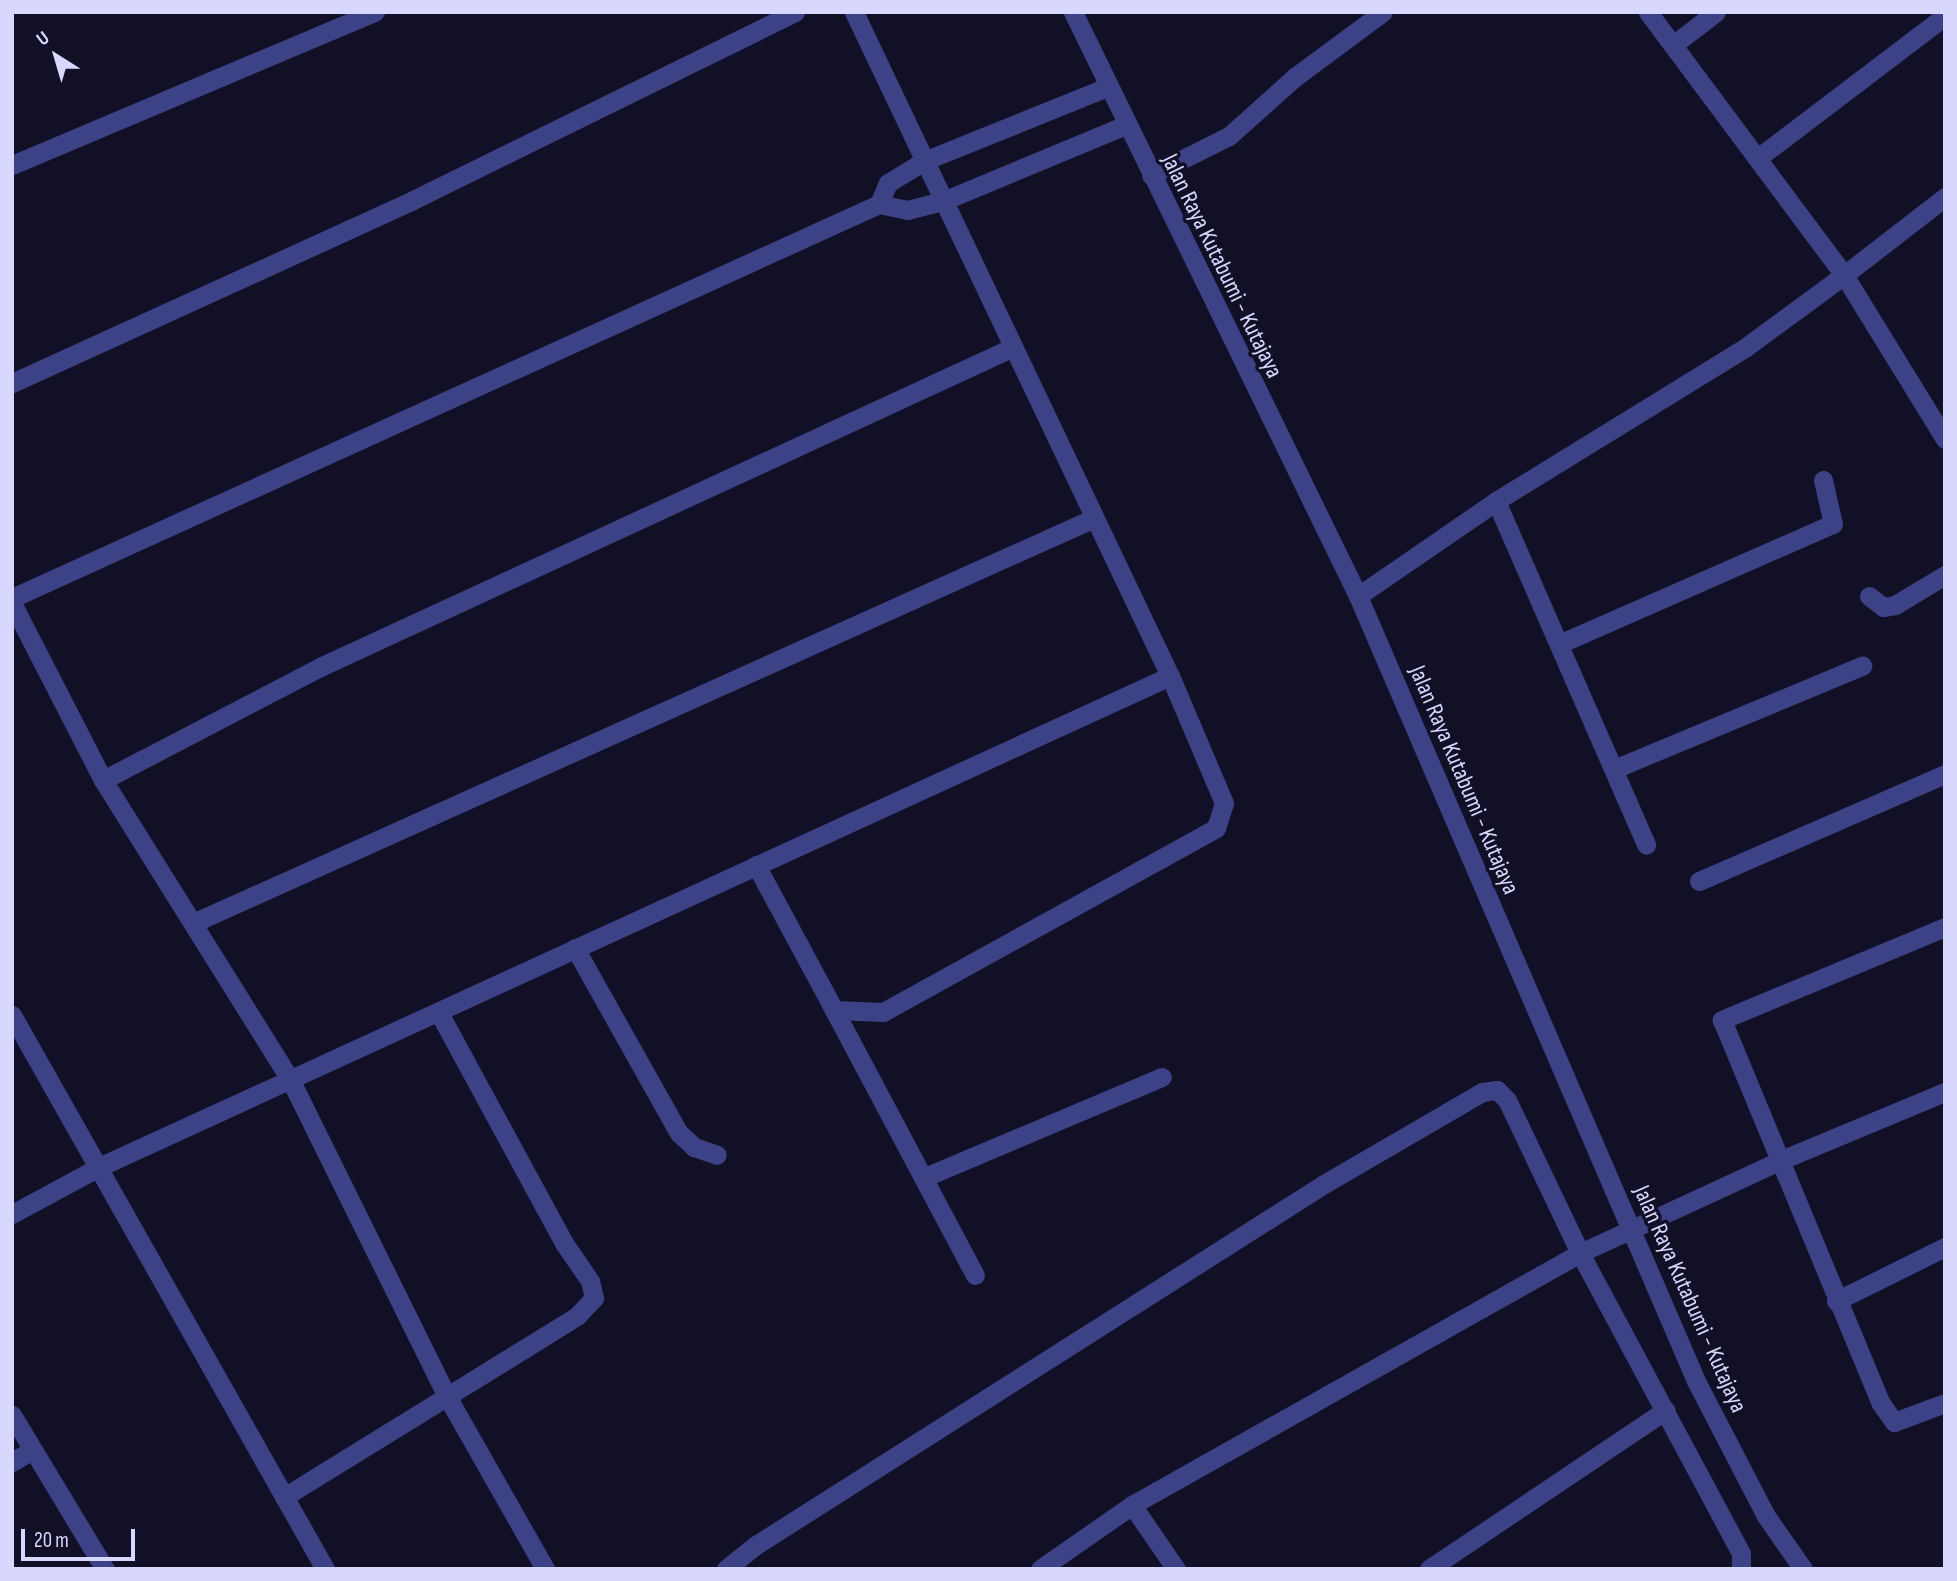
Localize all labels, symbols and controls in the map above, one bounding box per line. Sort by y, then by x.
north arrow [21,21,91,91]
text: U [32,27,54,51]
street label: Jalan Raya Kutabumi - Kutajaya [1155,149,1289,383]
street label: Jalan Raya Kutabumi - Kutajaya [1403,661,1525,899]
street label: Jalan Raya Kutabumi - Kutajaya [1627,1181,1753,1417]
scale bar [24,1514,138,1558]
text: 20 m [34,1528,69,1553]

